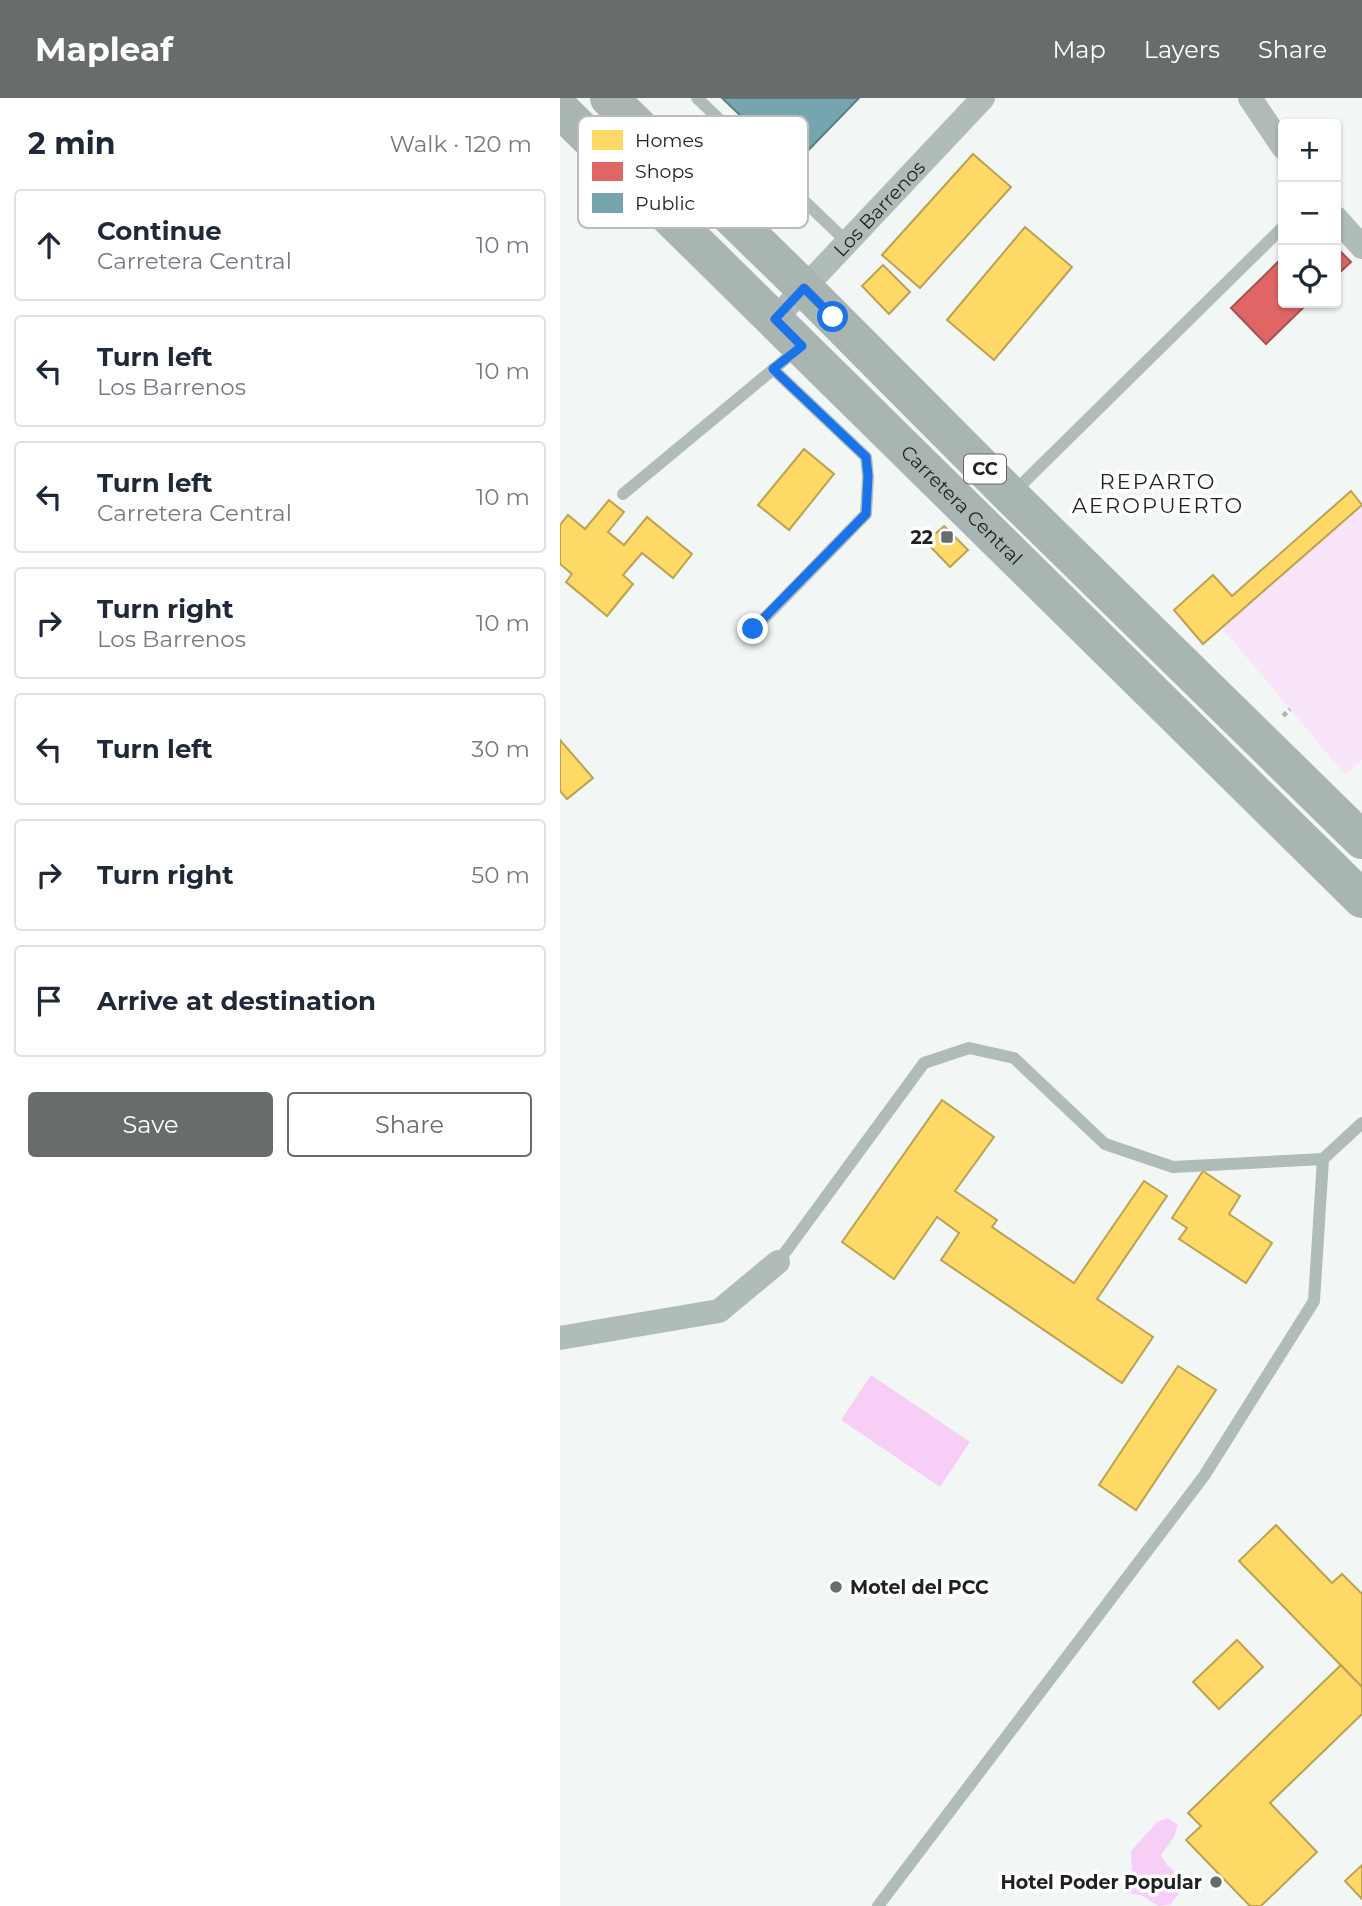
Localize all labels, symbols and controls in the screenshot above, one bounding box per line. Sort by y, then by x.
text: Mapleaf [35,29,173,69]
text: Map [1052,35,1106,64]
text: Layers [1144,35,1220,64]
text: Share [1258,35,1327,64]
legend [578,116,808,228]
map controls [1278,119,1341,308]
button: + [1278,119,1341,182]
text: 2 min [28,125,115,162]
text: Homes [635,129,703,152]
text: Walk · 120 m [389,130,532,158]
street label: Los Barrenos [829,156,930,261]
text: Shops [635,160,694,183]
button: − [1278,182,1341,245]
text: Public [635,192,695,215]
text: Continue [97,215,222,247]
icon: ahead [30,226,68,264]
text: 10 m [476,231,530,259]
button: locate [1278,245,1341,308]
text: Carretera Central [97,247,292,275]
route start [817,301,848,332]
text: Turn left [97,341,213,373]
icon: left [30,352,68,390]
text: 10 m [476,357,530,385]
text: Los Barrenos [97,373,246,401]
street label: Carretera Central [896,440,1027,570]
road number: CC [964,454,1006,484]
text: Turn left [97,467,213,499]
district label: REPARTO AEROPUERTO [1072,469,1244,518]
icon: left [30,478,68,516]
text: 10 m [476,483,530,511]
text: Carretera Central [97,499,292,527]
place label: 22 [911,526,933,549]
marker: 22 [939,529,955,545]
text: Turn right [97,593,233,625]
icon: right [30,604,68,642]
text: 10 m [476,609,530,637]
route end [737,613,768,644]
text: Los Barrenos [97,625,246,653]
icon: left [30,730,68,768]
text: Turn left [97,733,213,765]
text: 30 m [471,735,530,763]
icon: right [30,856,68,894]
text: Turn right [97,859,233,891]
text: 50 m [471,861,530,889]
icon: arrive [30,982,68,1020]
text: Arrive at destination [97,985,376,1017]
button: Save [28,1092,273,1157]
button: Share [287,1092,532,1157]
place label: Motel del PCC [850,1576,989,1599]
marker: Motel del PCC [828,1579,844,1595]
place label: Hotel Poder Popular [1000,1871,1202,1894]
marker: Hotel Poder Popular [1208,1874,1224,1890]

